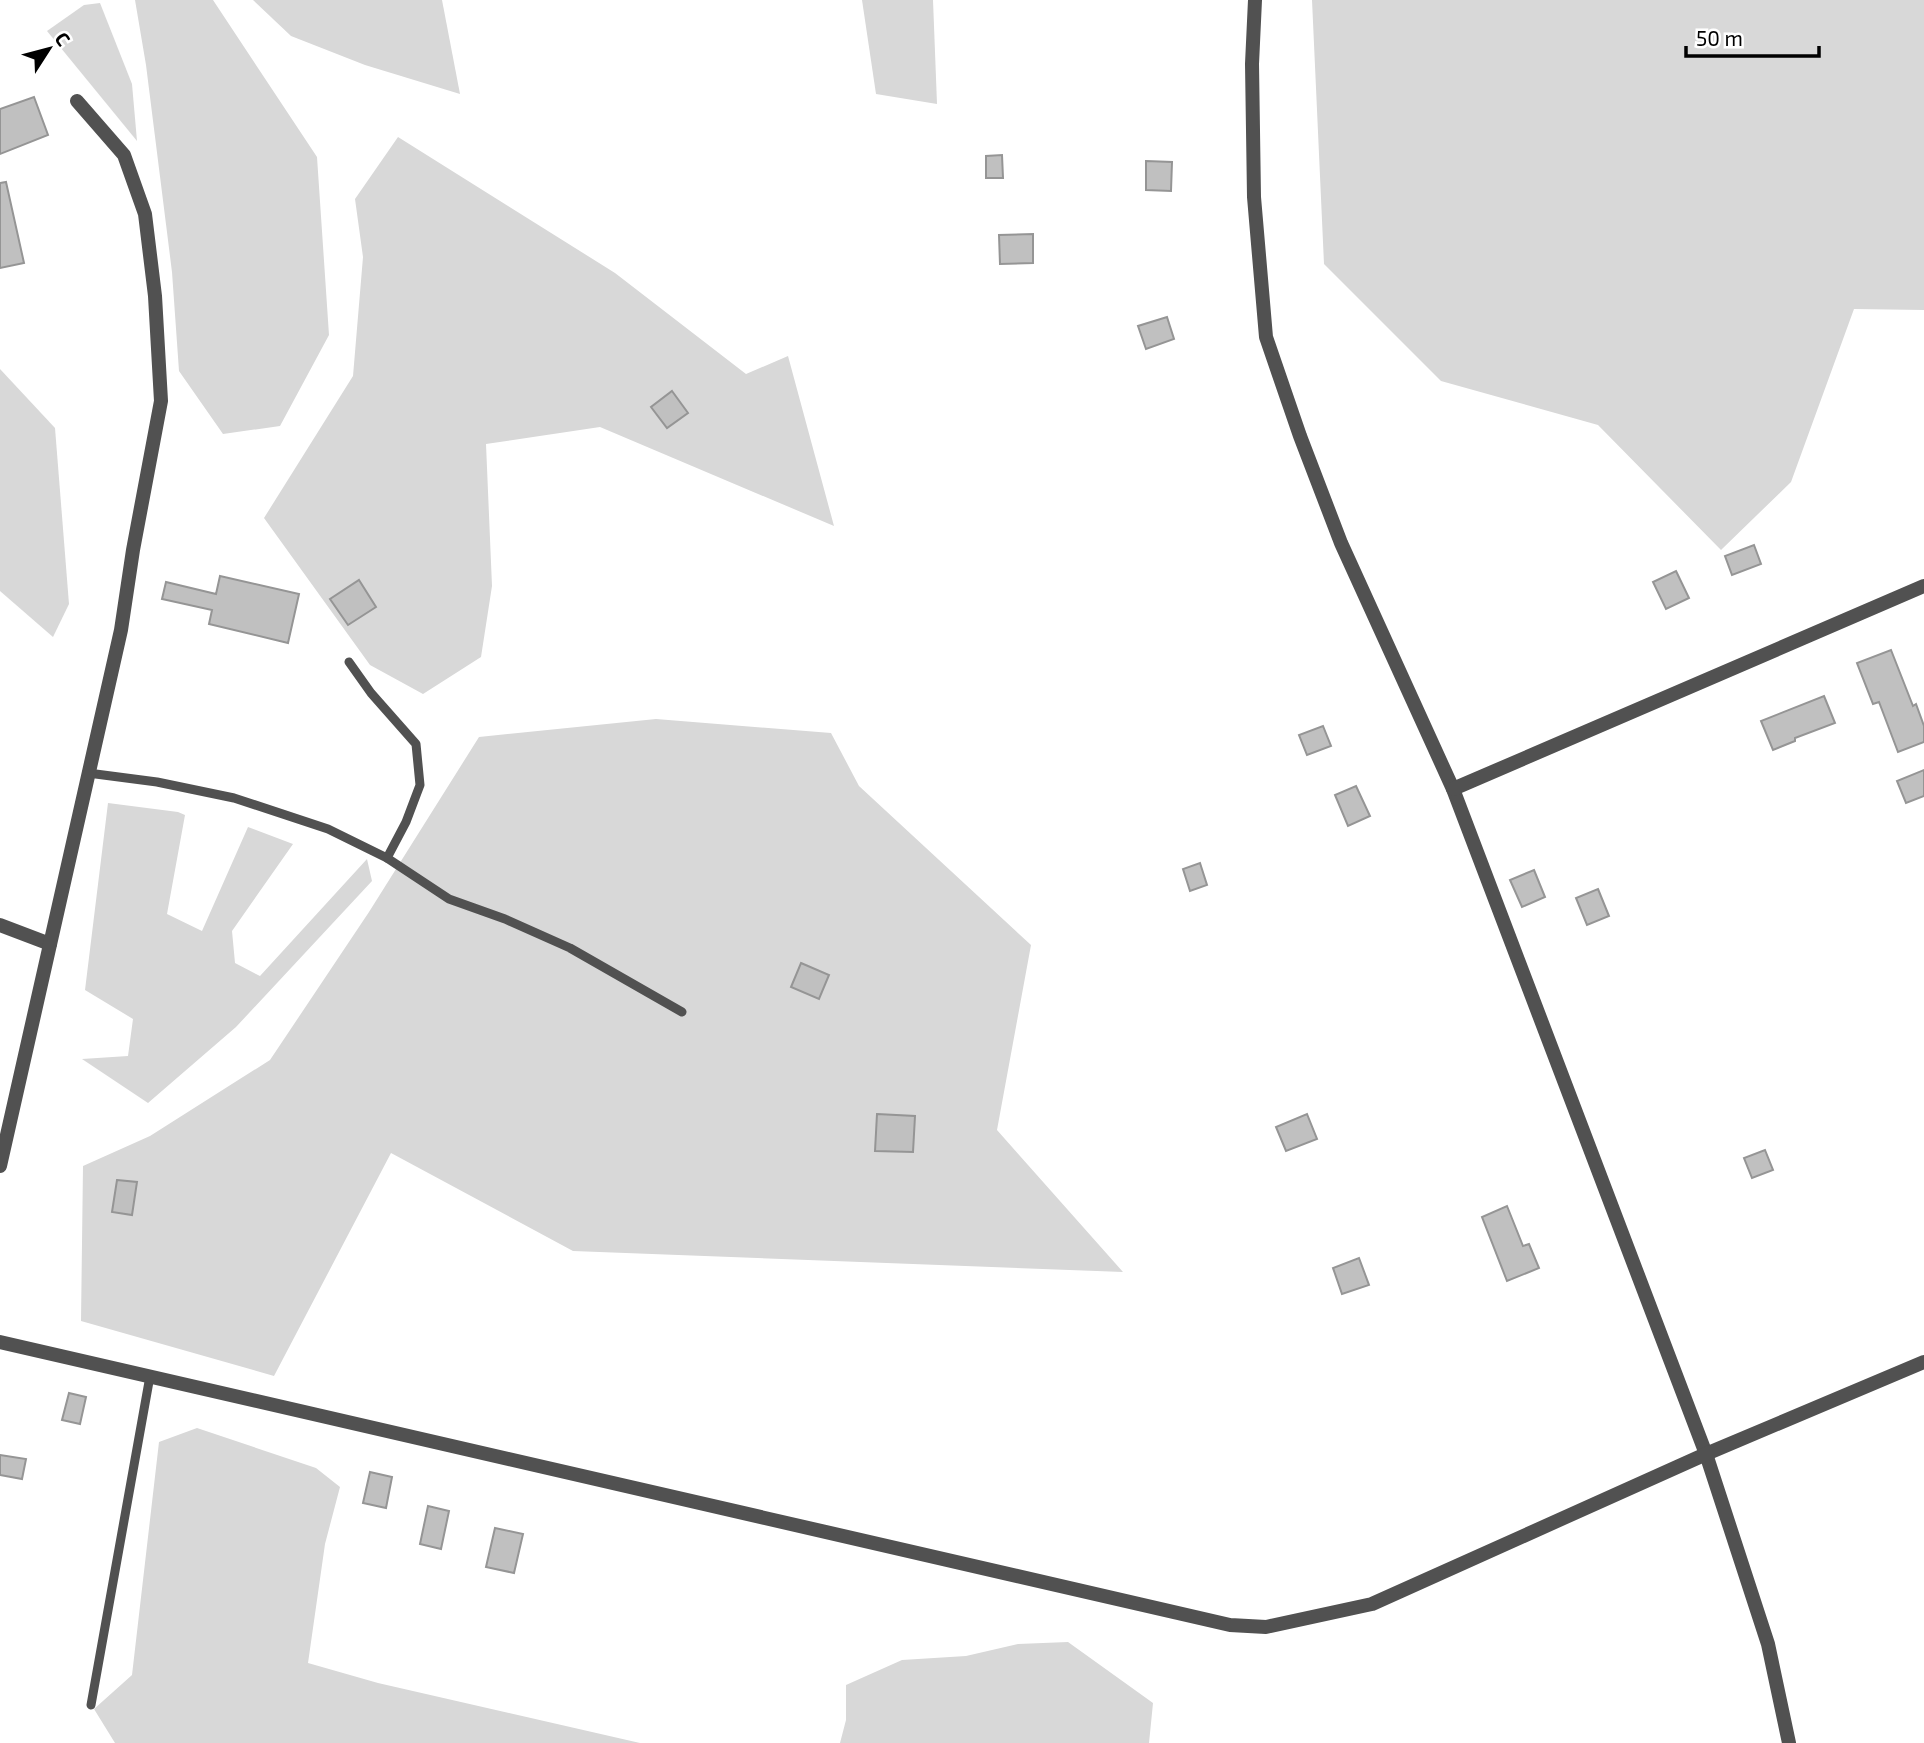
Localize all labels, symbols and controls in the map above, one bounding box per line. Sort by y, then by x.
north arrow [14,14,84,84]
scale bar [1686,14,1819,58]
text: 50 m [1696,25,1743,50]
text: С [51,27,76,50]

